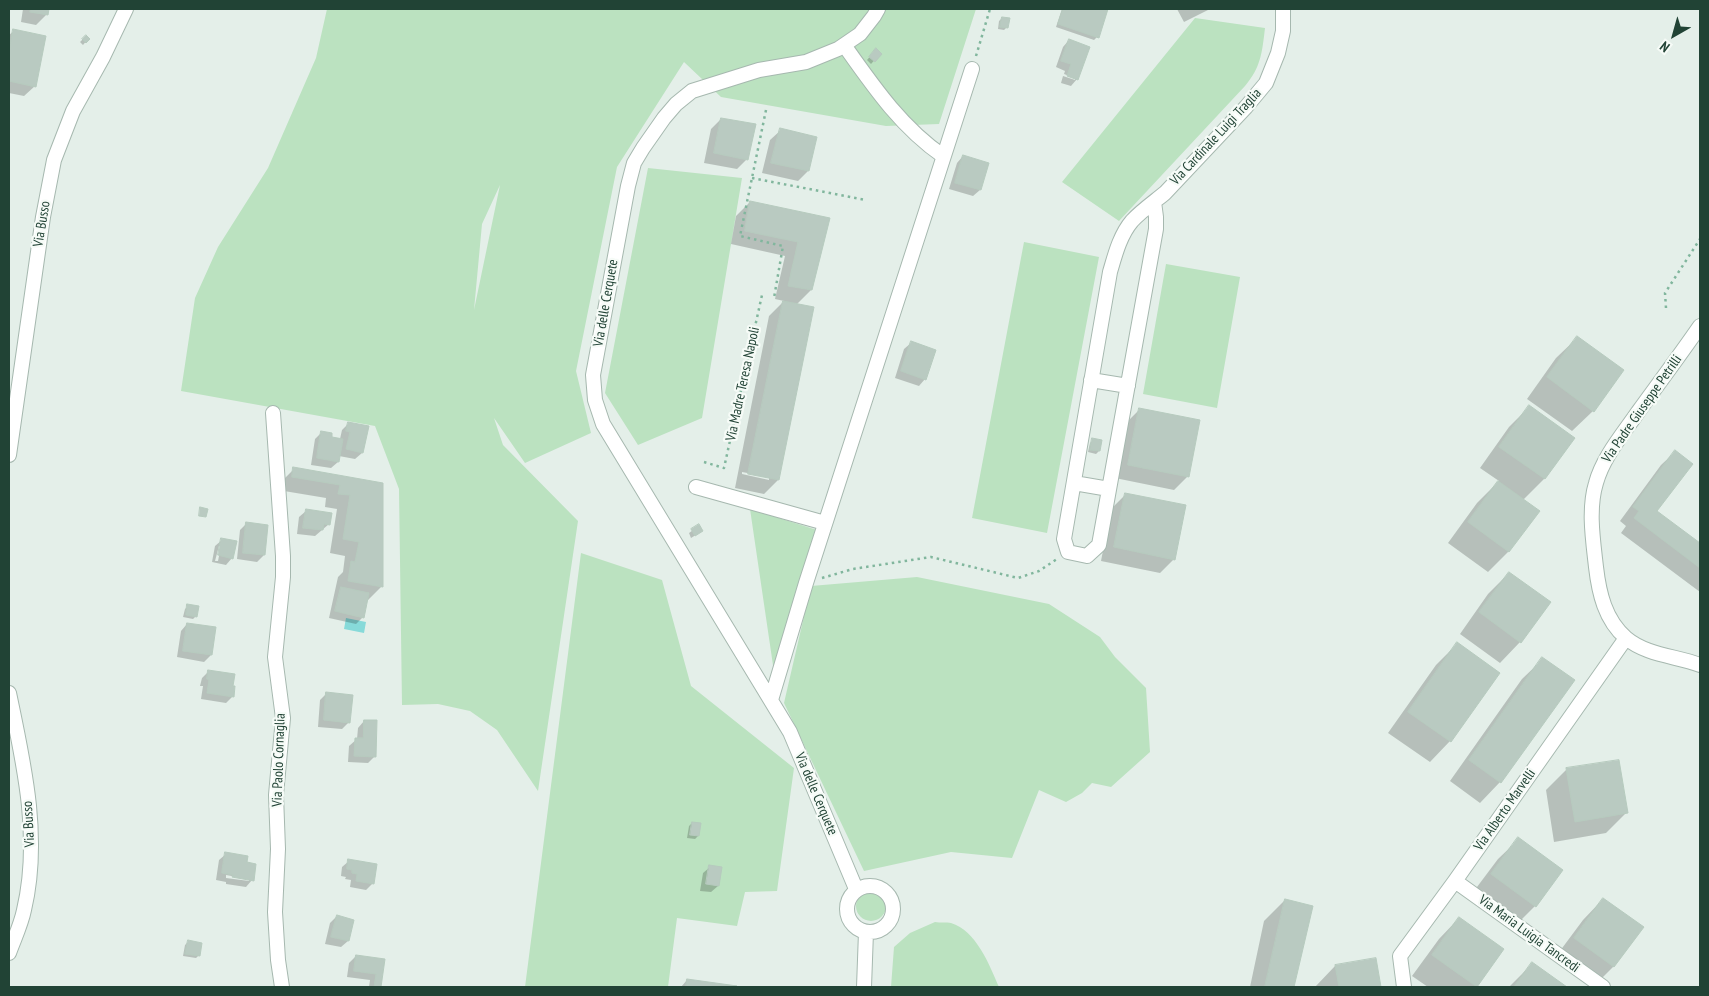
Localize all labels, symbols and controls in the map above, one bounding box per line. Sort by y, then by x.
north arrow [1649,10,1699,60]
text: N [1656,37,1673,56]
street label: Via Cardinale Luigi Traglia [1167,85,1265,189]
street label: Via Busso [30,200,54,248]
street label: Via delle Cerquete [590,258,622,348]
street label: Via Madre Teresa Napoli [723,325,763,443]
street label: Via Padre Giuseppe Petrilli [1598,352,1686,466]
street label: Via Paolo Cornaglia [269,713,289,807]
street label: Via delle Cerquete [791,750,841,838]
street label: Via Alberto Marvelli [1471,766,1539,854]
street label: Via Busso [19,800,39,848]
street label: Via Maria Luigia Tancredi [1475,892,1583,976]

